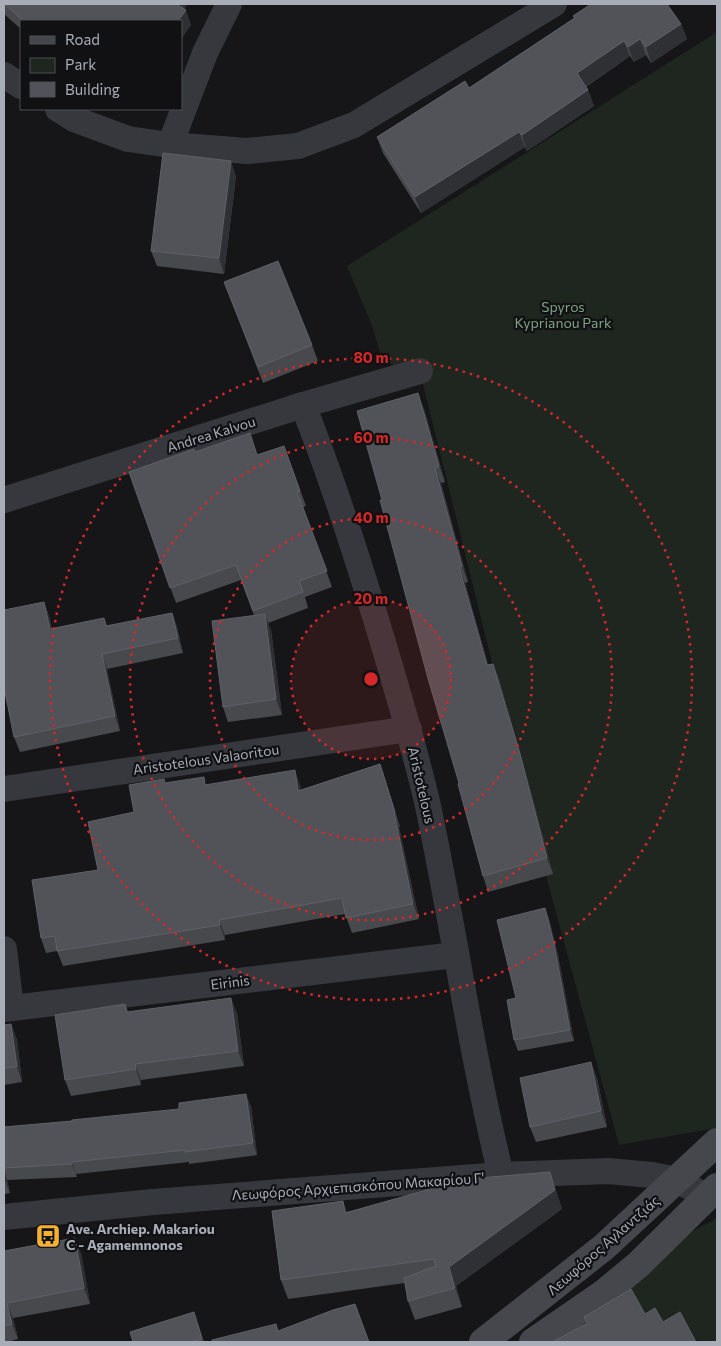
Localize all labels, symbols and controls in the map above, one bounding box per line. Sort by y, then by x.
legend [20,20,182,110]
text: Road [65,30,100,48]
text: Park [65,55,96,73]
text: Building [65,80,120,98]
park label: Spyros Kyprianou Park [514,298,612,331]
text: 80 m [353,348,389,366]
street label: Andrea Kalvou [165,412,257,456]
text: 60 m [353,428,389,446]
text: 40 m [353,508,389,526]
text: 20 m [354,589,388,607]
centre of rings [362,670,380,688]
street label: Aristotelous Valaoritou [132,740,280,778]
street label: Aristotelous [405,745,439,825]
street label: Eirinis [210,971,250,993]
street label: Λεωφόρος Αρχιεπισκόπου Μακαρίου Γ' [231,1169,485,1203]
street label: Λεωφόρος Αγλαντζιάς [543,1191,663,1299]
place label: Ave. Archiep. Makariou C - Agamemnonos [66,1220,215,1253]
bus stop icon: Ave. Archiep. Makariou C - Agamemnonos [35,1223,61,1249]

